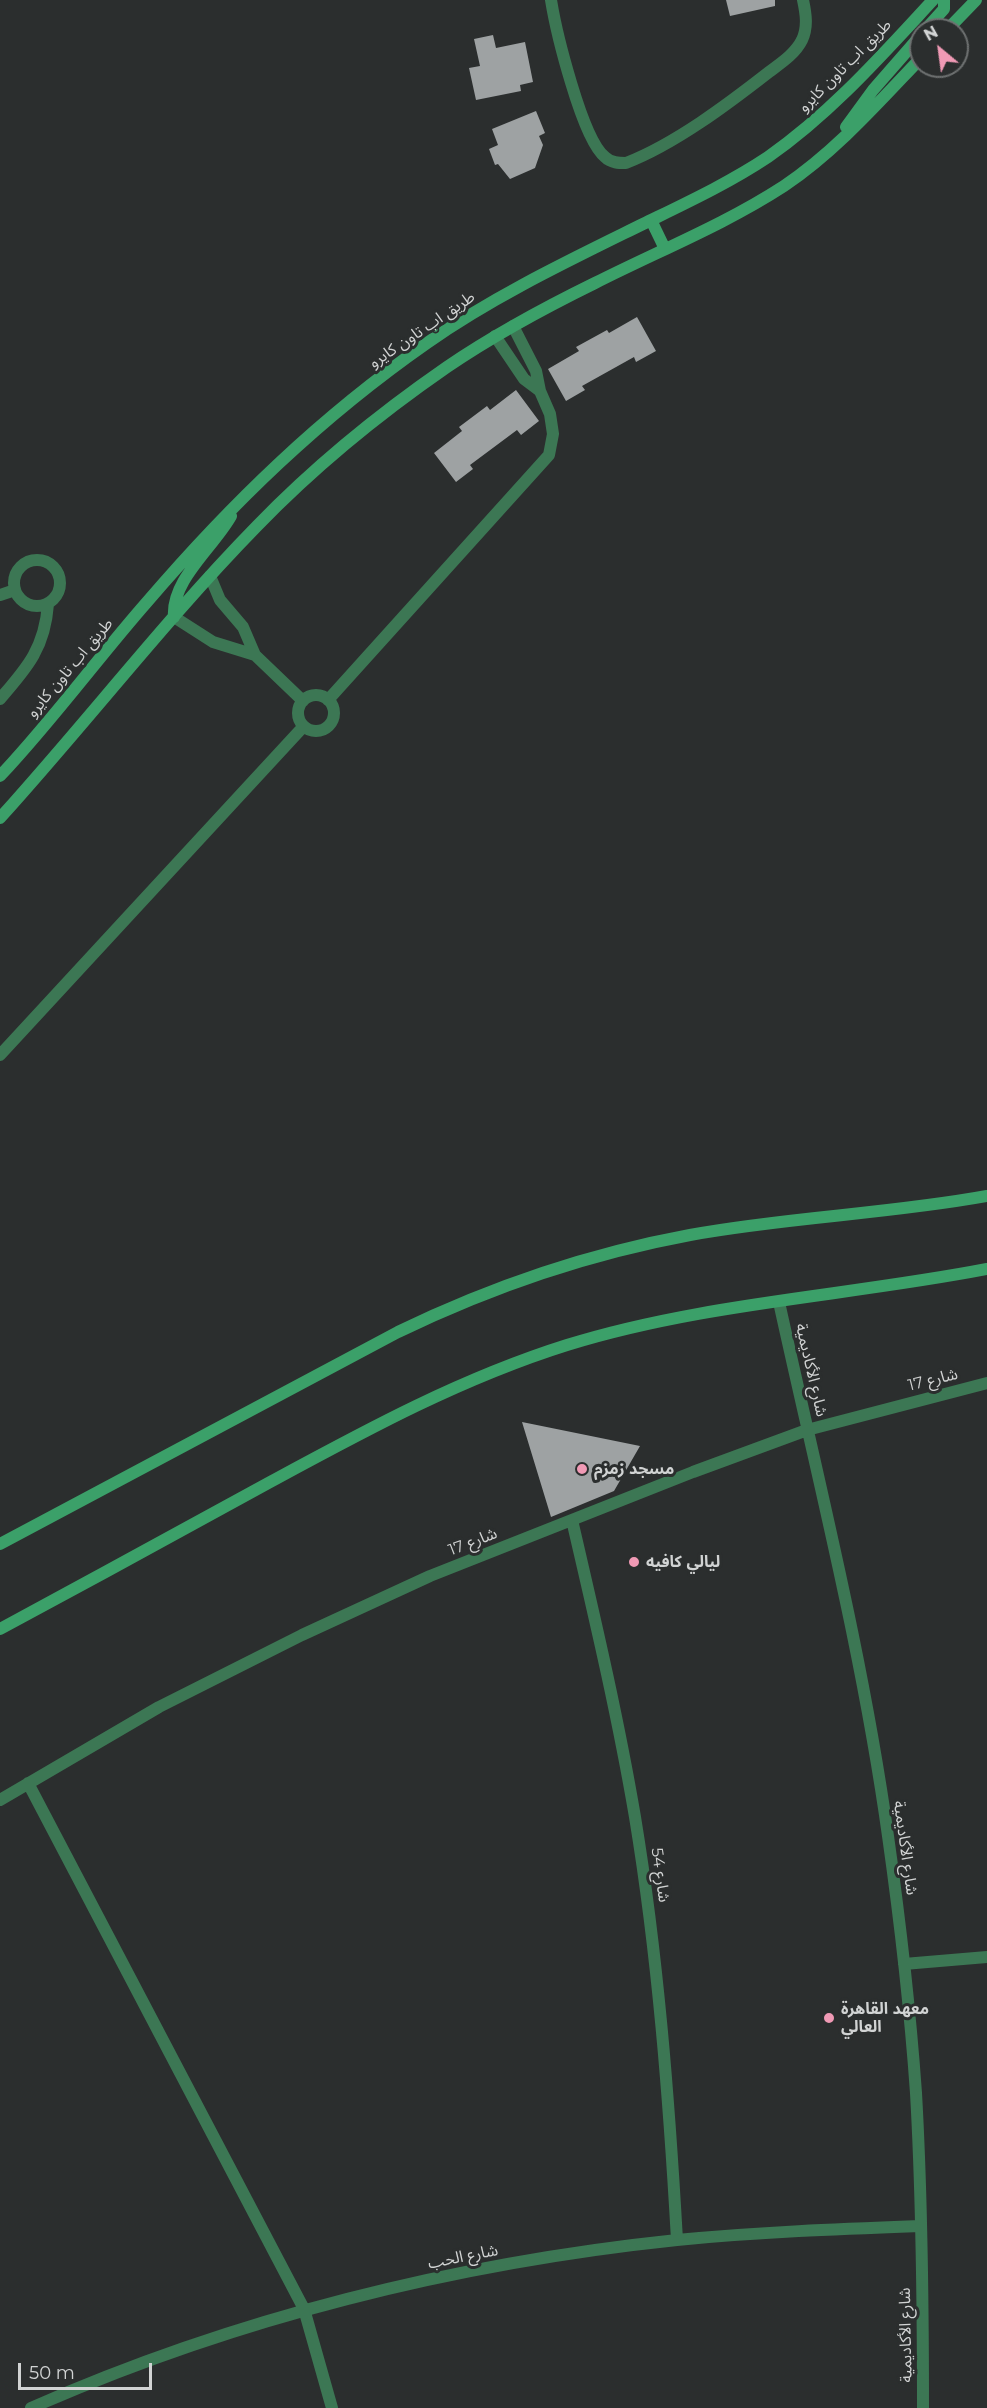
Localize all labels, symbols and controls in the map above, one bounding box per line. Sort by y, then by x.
street label: طريق اب تاون كايرو [794,15,896,117]
north arrow [909,18,969,78]
text: N [921,22,941,45]
street label: طريق اب تاون كايرو [365,287,479,373]
street label: طريق اب تاون كايرو [23,614,117,722]
street label: شارع الأكاديمية [791,1321,831,1419]
street label: شارع 17 [906,1365,960,1395]
place label: مسجد زمزم [594,1459,674,1479]
marker: مسجد زمزم [575,1462,589,1476]
street label: شارع 17 [446,1524,500,1560]
place label: ليالي كافيه [646,1552,720,1572]
marker: ليالي كافيه [627,1555,641,1569]
street label: شارع الأكاديمية [889,1800,921,1896]
street label: شارع 54 [647,1846,673,1904]
place label: معهد القاهرة العالي [841,1999,929,2037]
marker: معهد القاهرة العالي [822,2011,836,2025]
street label: شارع الحب [426,2241,500,2273]
street label: شارع الأكاديمية [896,2287,916,2383]
scale bar [21,2351,154,2389]
text: 50 m [29,2362,75,2384]

